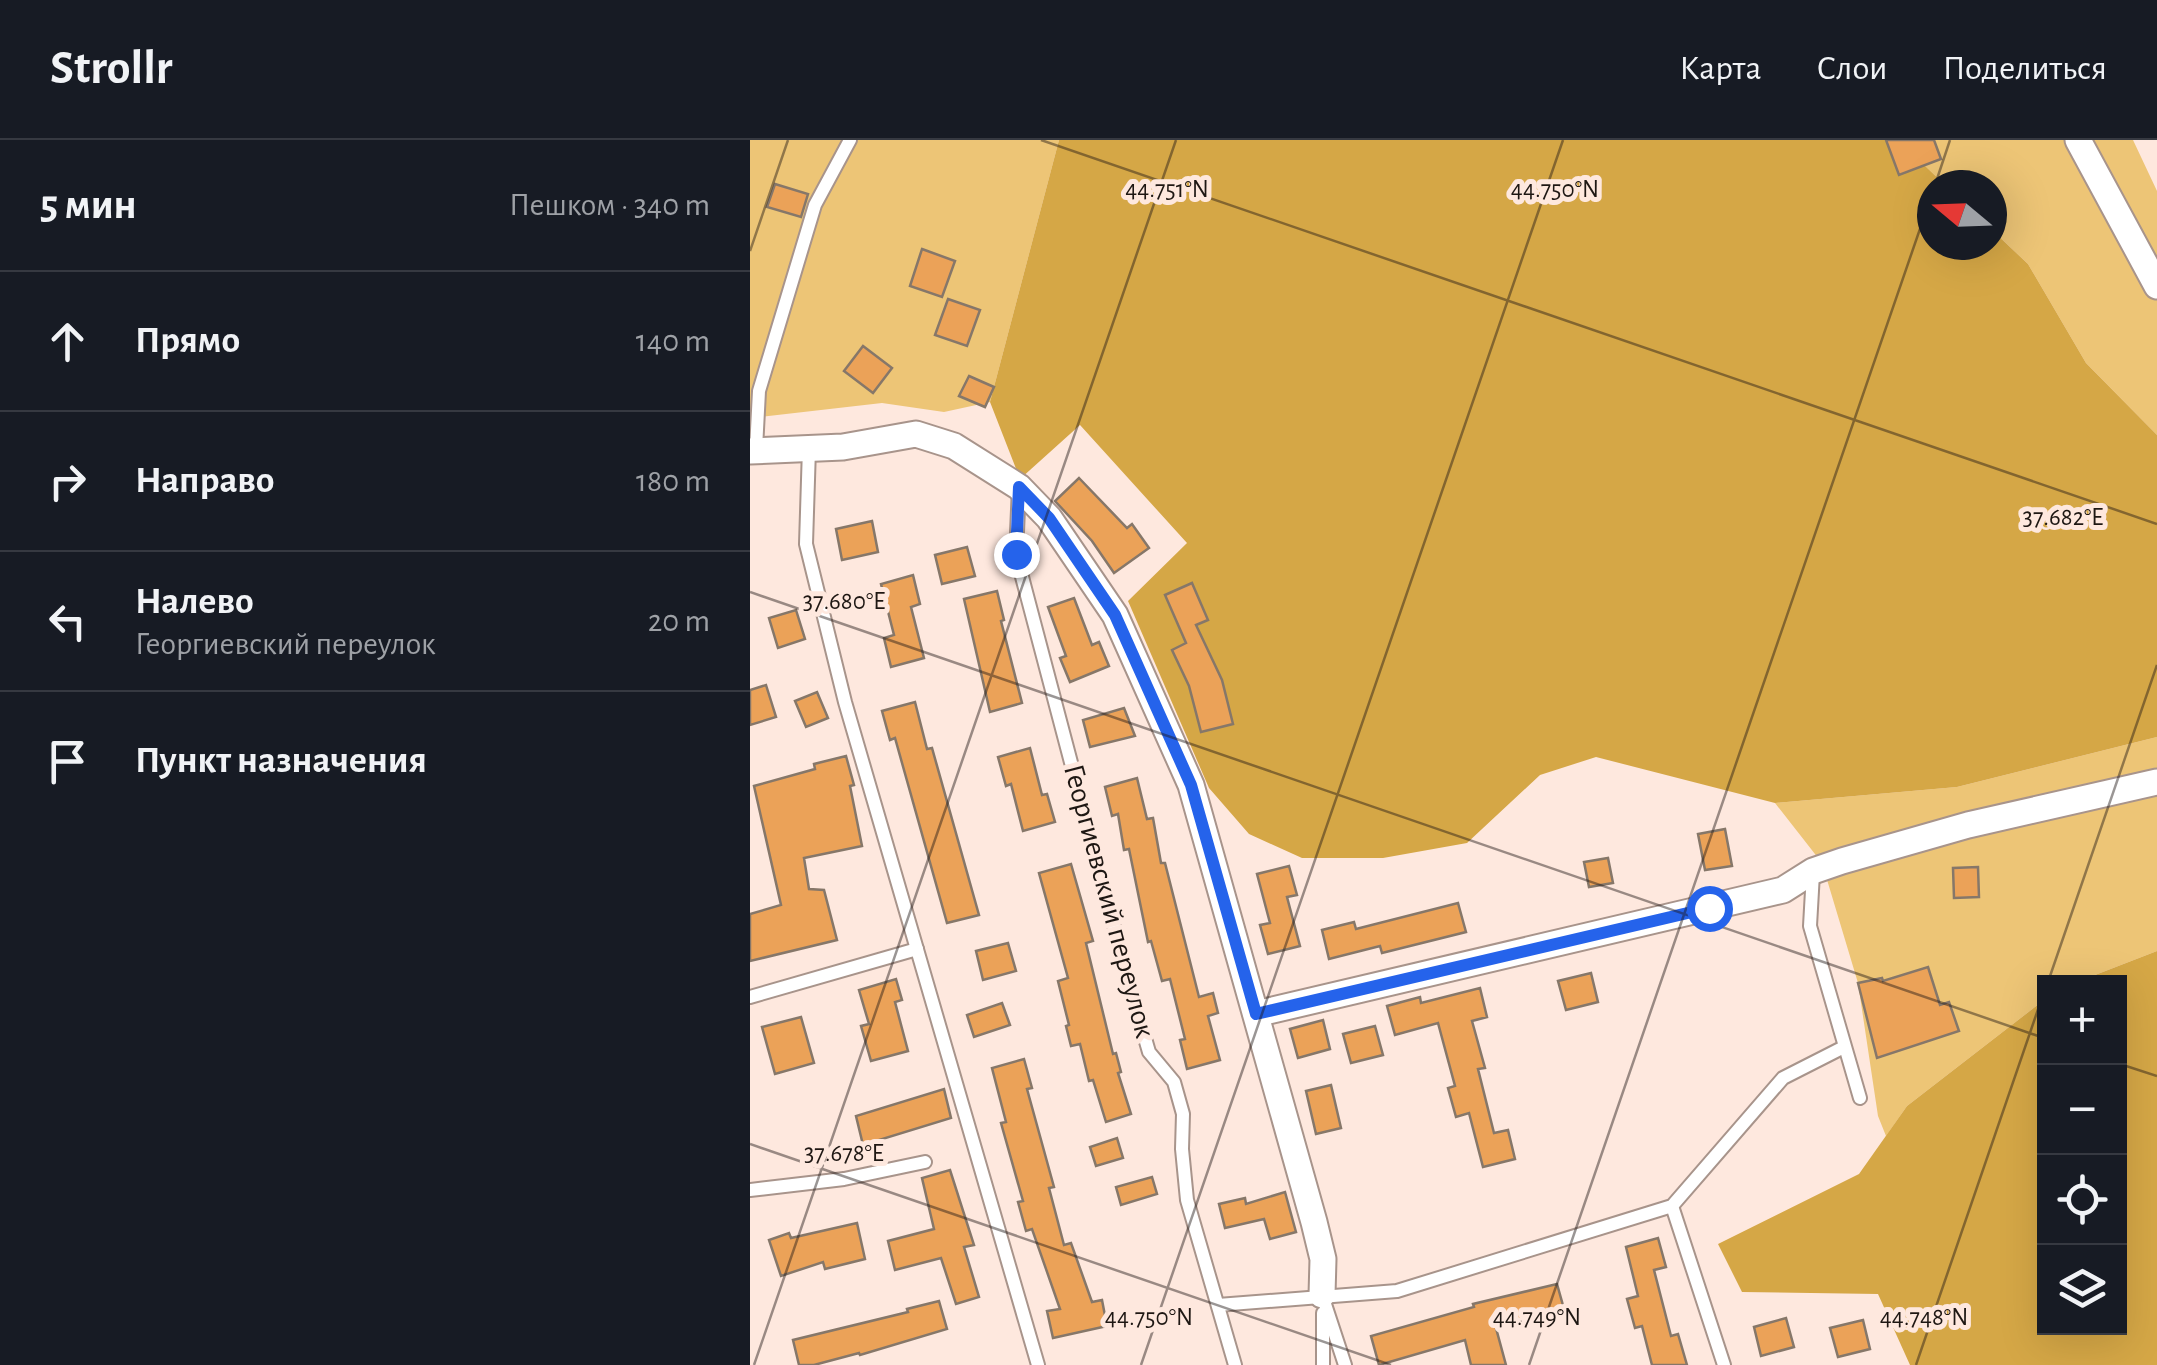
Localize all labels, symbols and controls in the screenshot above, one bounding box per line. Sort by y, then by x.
text: Strollr [50,45,173,93]
text: Карта [1679,51,1761,86]
text: Слои [1816,51,1888,86]
text: Поделиться [1943,51,2107,86]
north arrow [1917,170,2007,260]
text: 44.751°N [1125,177,1209,202]
text: 44.750°N [1511,177,1599,202]
text: 5 мин [40,184,137,226]
text: Пешком · 340 m [509,189,710,221]
icon: ahead [40,314,95,369]
text: Прямо [135,322,240,360]
text: 140 m [636,325,710,357]
icon: right [40,454,95,509]
text: Направо [135,462,274,500]
text: 180 m [636,465,710,497]
text: 37.682°E [2023,505,2103,530]
route end [994,532,1040,578]
text: Налево [135,583,254,621]
text: 37.680°E [803,589,885,614]
icon: left [40,594,95,649]
text: 20 m [648,605,710,637]
text: Георгиевский переулок [135,628,436,660]
icon: arrive [40,734,95,789]
text: Пункт назначения [135,742,427,780]
street label: Георгиевский переулок [1058,761,1160,1041]
route start [1687,886,1733,932]
map controls [2037,975,2127,1335]
button: + [2037,975,2127,1065]
button: − [2037,1065,2127,1155]
text: 37.678°E [804,1141,884,1166]
button: locate [2037,1155,2127,1245]
button: layers [2037,1245,2127,1335]
text: 44.750°N [1105,1305,1193,1330]
text: 44.749°N [1493,1305,1581,1330]
text: 44.748°N [1880,1305,1968,1330]

